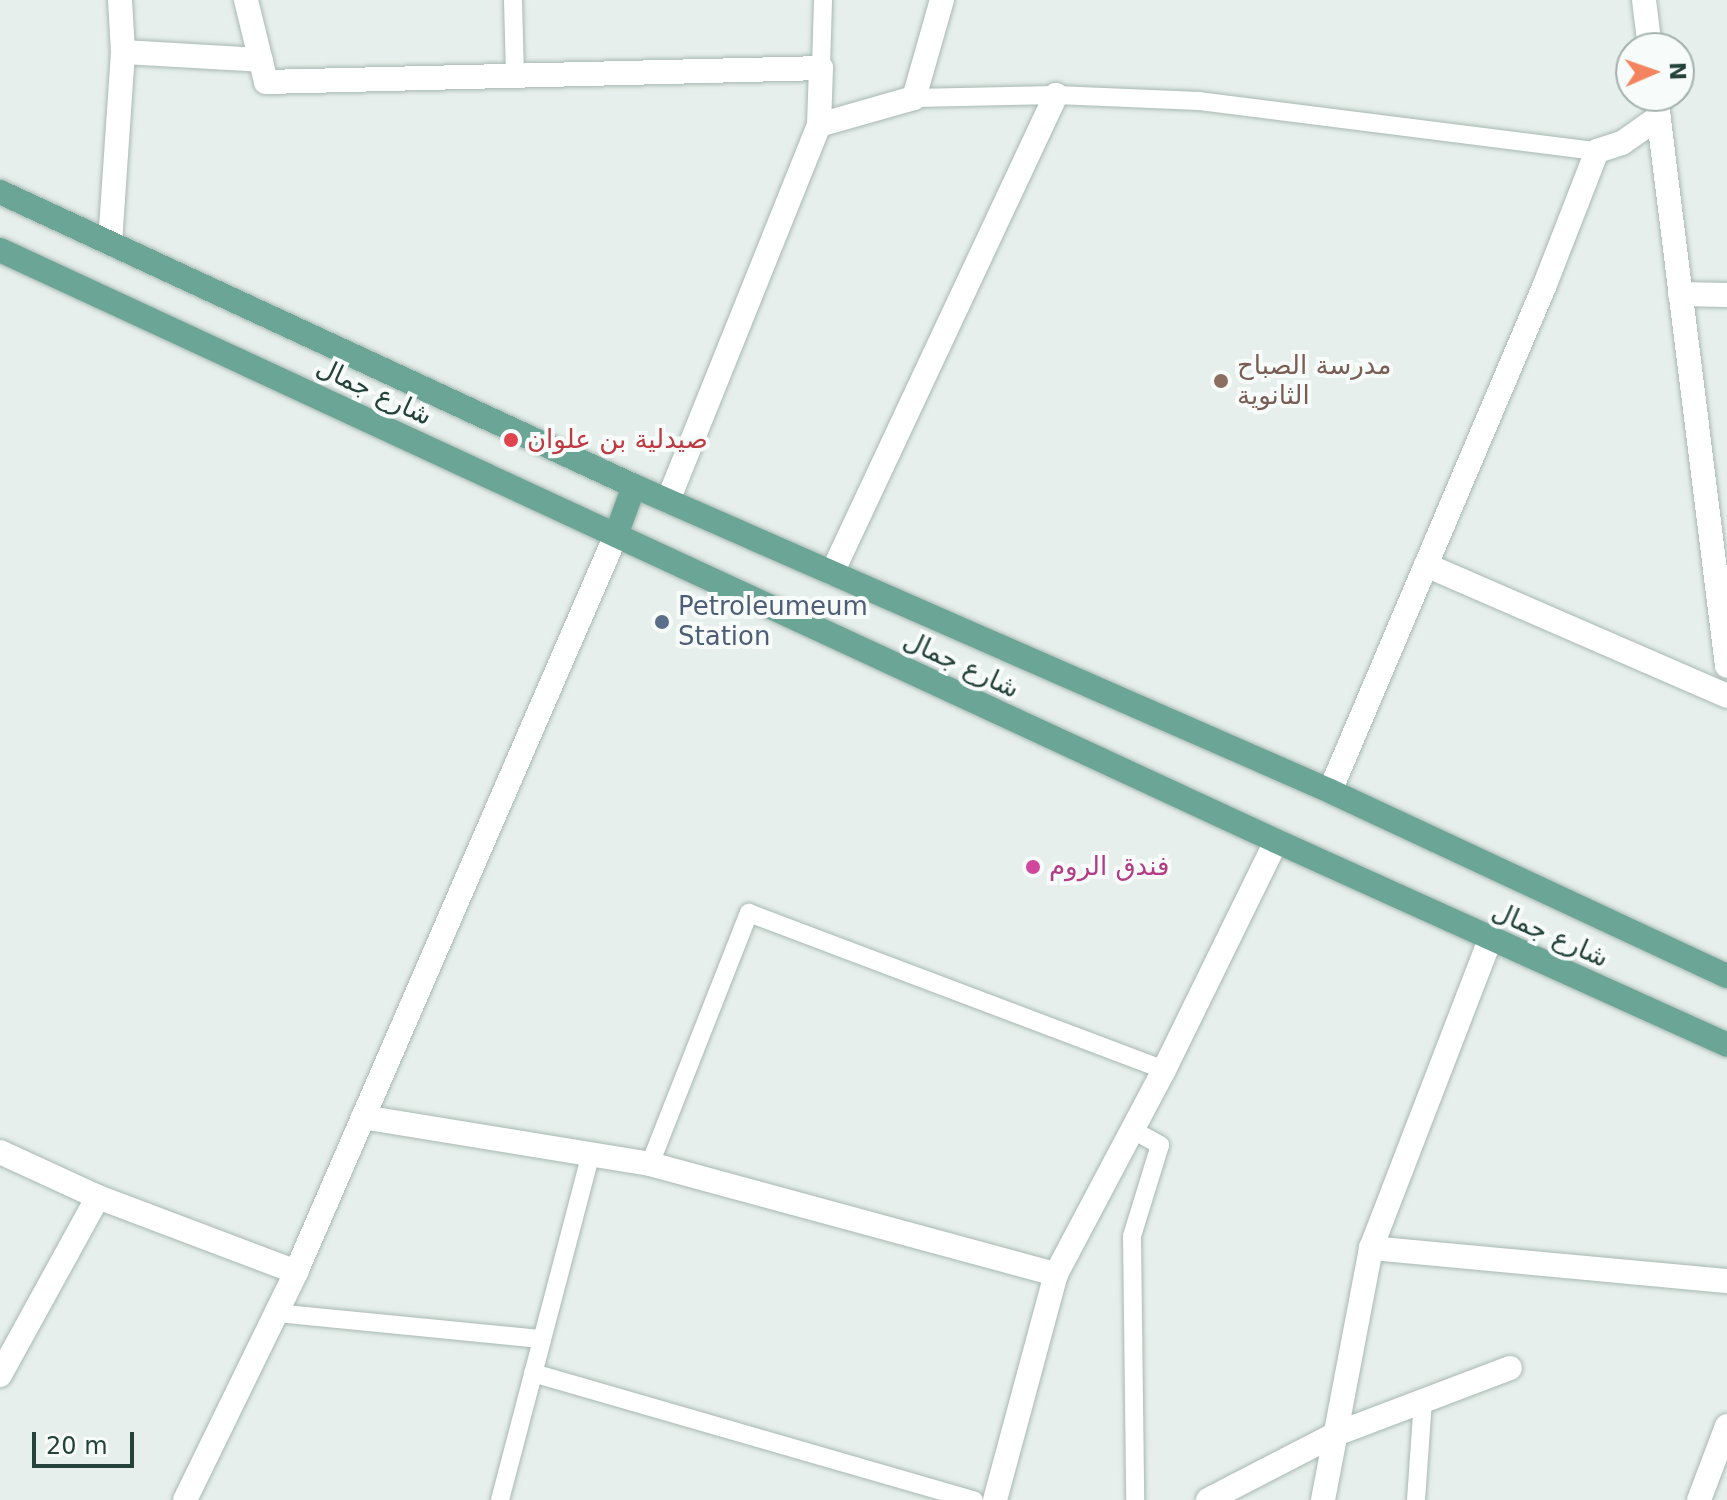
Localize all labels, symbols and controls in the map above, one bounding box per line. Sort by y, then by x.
north arrow [1615,32,1695,112]
text: N [1665,62,1690,81]
place label: مدرسة الصباح الثانوية [1237,350,1391,412]
street label: شارع جمال [311,352,437,432]
marker: مدرسة الصباح الثانوية [1212,372,1230,390]
place label: صيدلية بن علوان [527,424,708,456]
marker: صيدلية بن علوان [502,431,520,449]
place label: Petroleumeum Station [678,591,868,652]
marker: Petroleumeum Station [653,613,671,631]
street label: شارع جمال [898,625,1024,705]
place label: فندق الروم [1049,851,1170,883]
marker: فندق الروم [1024,858,1042,876]
street label: شارع جمال [1487,896,1613,974]
scale bar [36,1416,138,1466]
text: 20 m [46,1432,108,1460]

